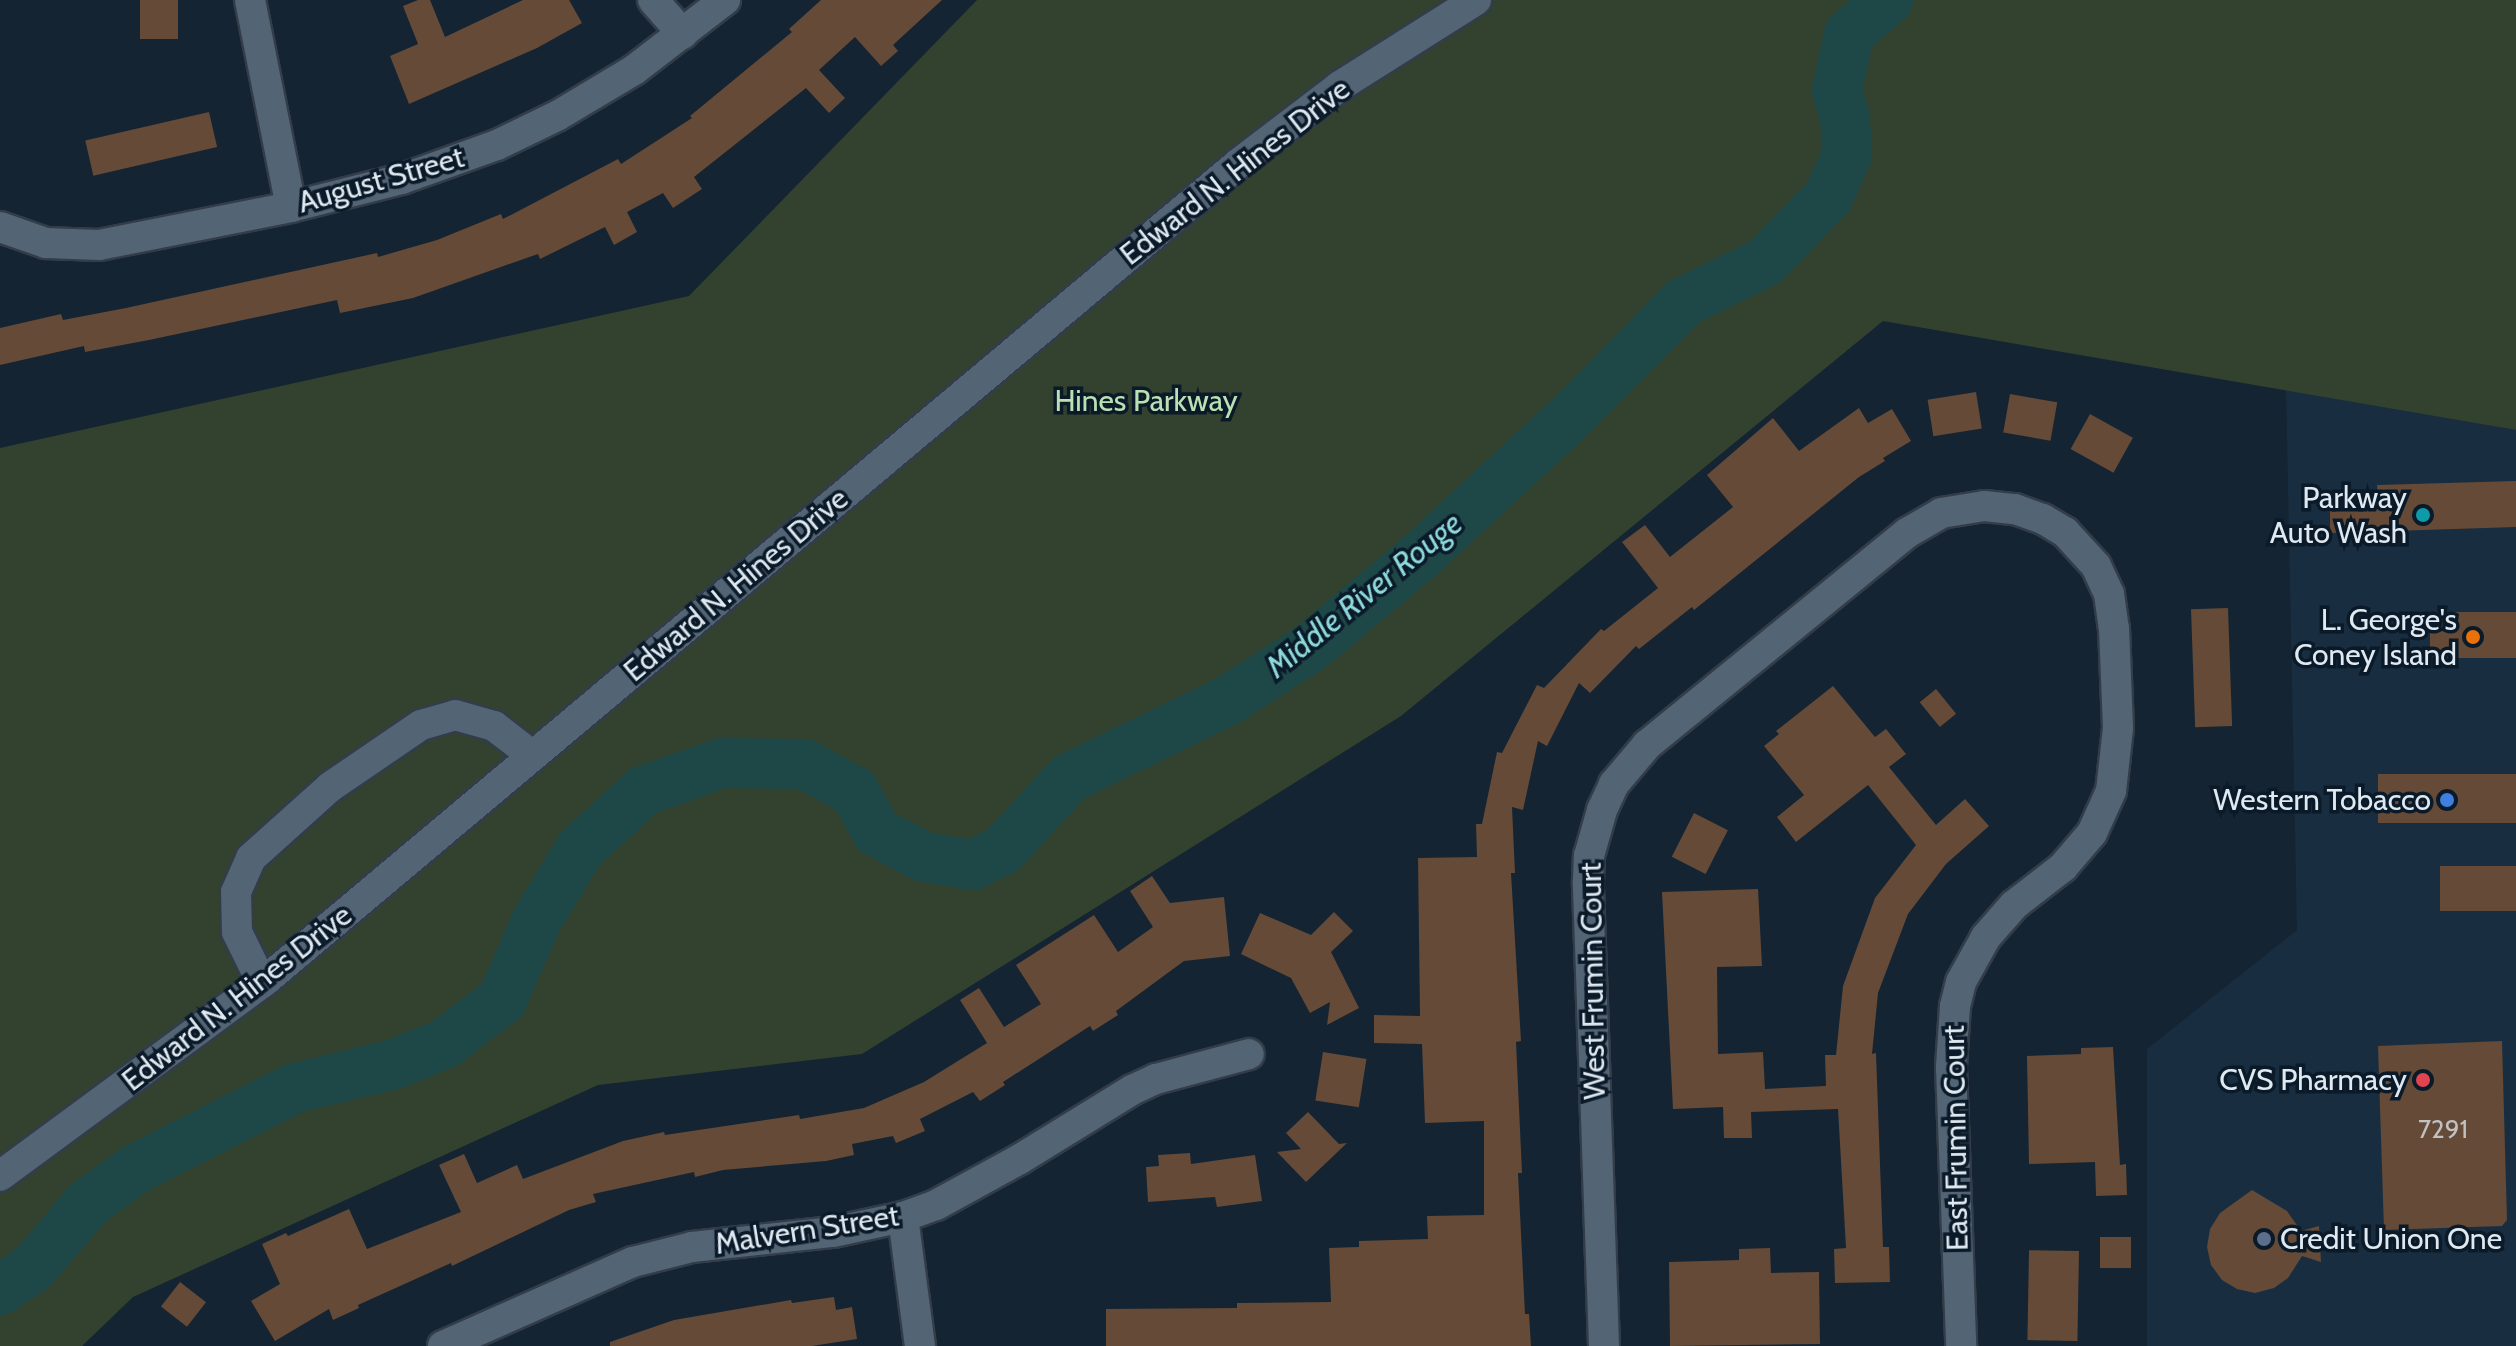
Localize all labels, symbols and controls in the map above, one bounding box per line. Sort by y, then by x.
street label: Edward N. Hines Drive [1113,71,1357,273]
street label: August Street [294,139,468,221]
park label: Hines Parkway [1054,383,1238,419]
place label: Parkway Auto Wash [2270,480,2407,550]
street label: Edward N. Hines Drive [617,481,855,689]
water label: Middle River Rouge [1258,504,1470,686]
marker: Parkway Auto Wash [2414,506,2432,524]
place label: L. George's Coney Island [2294,602,2457,672]
marker: L. George's Coney Island [2464,628,2482,646]
place label: Western Tobacco [2213,782,2431,818]
marker: Western Tobacco [2438,791,2456,809]
street label: West Frumin Court [1573,862,1613,1100]
street label: Edward N. Hines Drive [115,897,359,1099]
street label: East Frumin Court [1936,1025,1976,1251]
place label: CVS Pharmacy [2219,1062,2407,1098]
marker: CVS Pharmacy [2414,1071,2432,1089]
house number: 7291 [2418,1114,2468,1146]
street label: Malvern Street [713,1198,901,1262]
place label: Credit Union One [2280,1221,2502,1257]
marker: Credit Union One [2255,1230,2273,1248]

